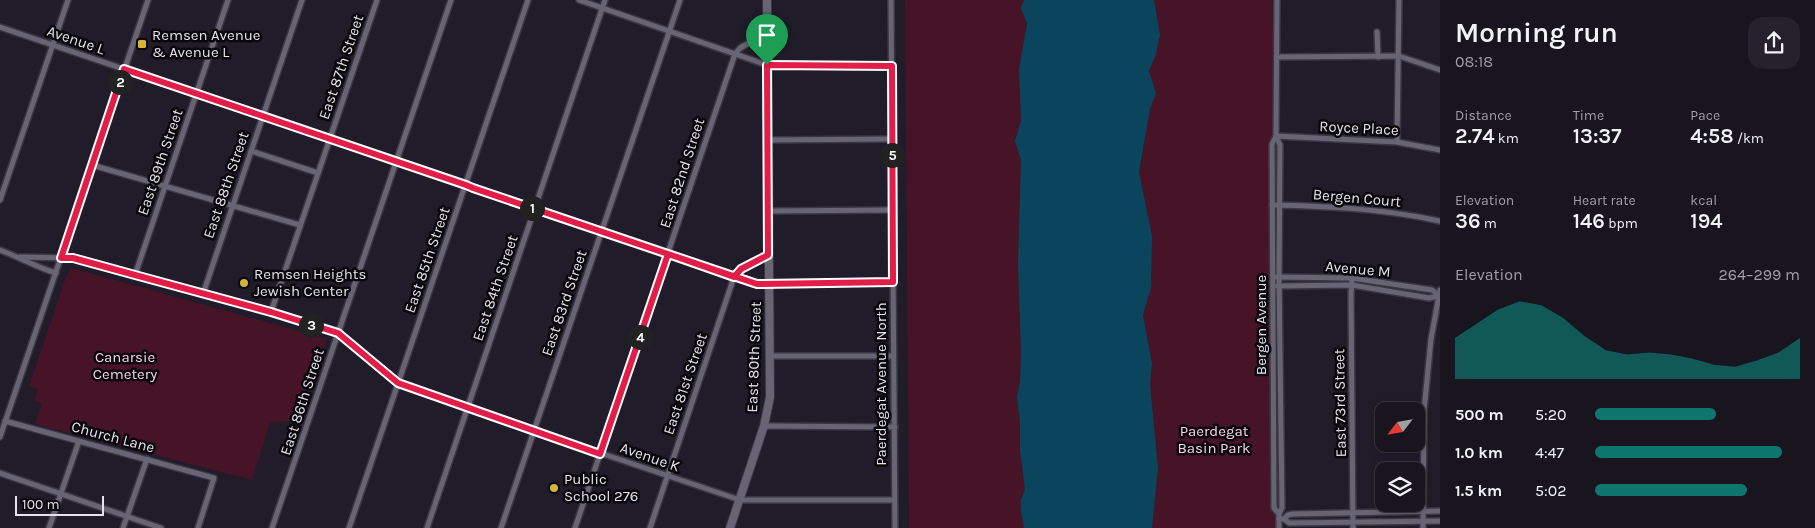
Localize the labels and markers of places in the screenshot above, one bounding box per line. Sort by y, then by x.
pin [746,14,788,65]
place label: Remsen Avenue & Avenue L [152,26,261,61]
marker: Remsen Avenue & Avenue L [136,38,148,50]
pin: 2 [108,70,132,94]
pin: 5 [880,142,904,168]
pin: 1 [520,196,544,220]
place label: Remsen Heights Jewish Center [254,265,366,300]
marker: Remsen Heights Jewish Center [238,277,250,289]
pin: 3 [298,312,324,338]
pin: 4 [628,324,652,350]
place label: Public School 276 [564,470,638,505]
marker: Public School 276 [548,482,560,494]

